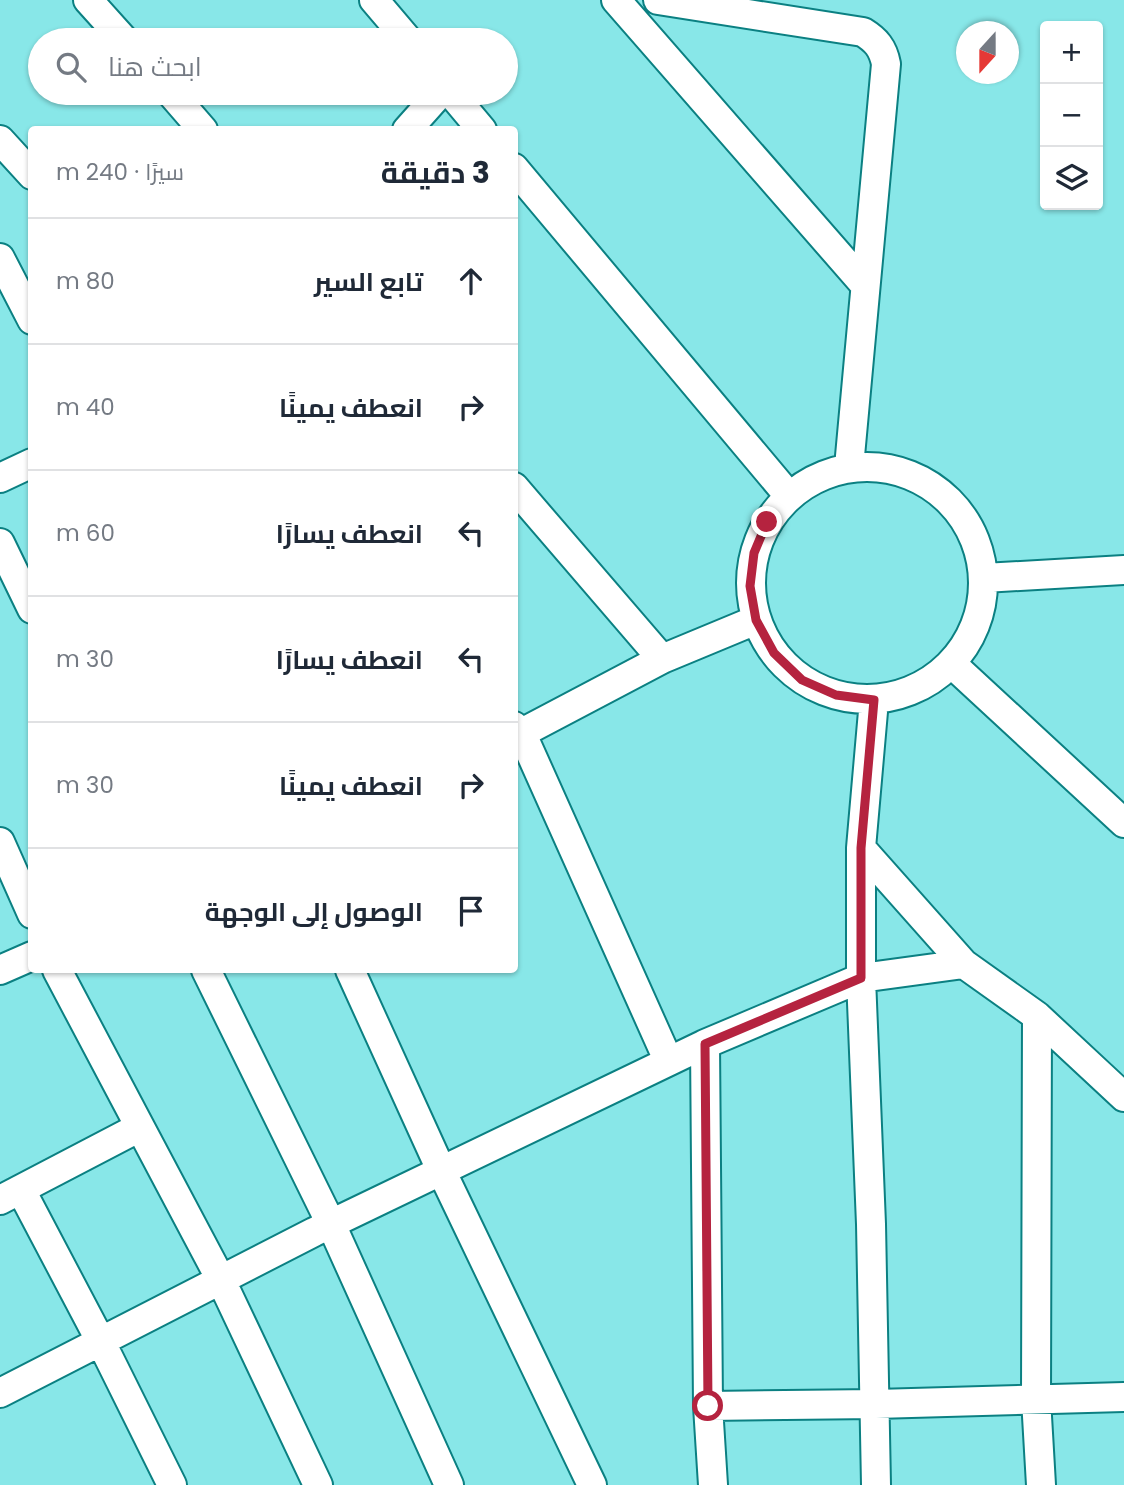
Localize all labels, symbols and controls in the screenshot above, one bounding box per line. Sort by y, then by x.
north arrow [956,21,1019,84]
map controls [1040,21,1103,210]
button: + [1040,21,1103,84]
search box [28,28,518,105]
icon: search [52,48,90,86]
text: ابحث هنا [108,49,202,85]
button: − [1040,84,1103,147]
button: layers [1040,147,1103,210]
text: 3 دقيقة [381,151,490,194]
text: سيرًا · 240 m [56,156,184,188]
icon: ahead [452,262,490,300]
text: تابع السير [314,264,423,300]
text: 80 m [56,265,115,297]
icon: right [452,388,490,426]
text: انعطف يمينًا [279,390,423,426]
text: 40 m [56,391,115,423]
route end [751,506,782,537]
icon: left [452,514,490,552]
text: انعطف يسارًا [276,516,423,552]
text: 60 m [56,517,115,549]
icon: left [452,640,490,678]
text: انعطف يسارًا [276,642,423,678]
text: 30 m [56,643,114,675]
icon: right [452,766,490,804]
text: انعطف يمينًا [279,768,423,804]
text: 30 m [56,769,114,801]
icon: arrive [452,892,490,930]
text: الوصول إلى الوجهة [205,894,423,930]
route start [692,1390,723,1421]

